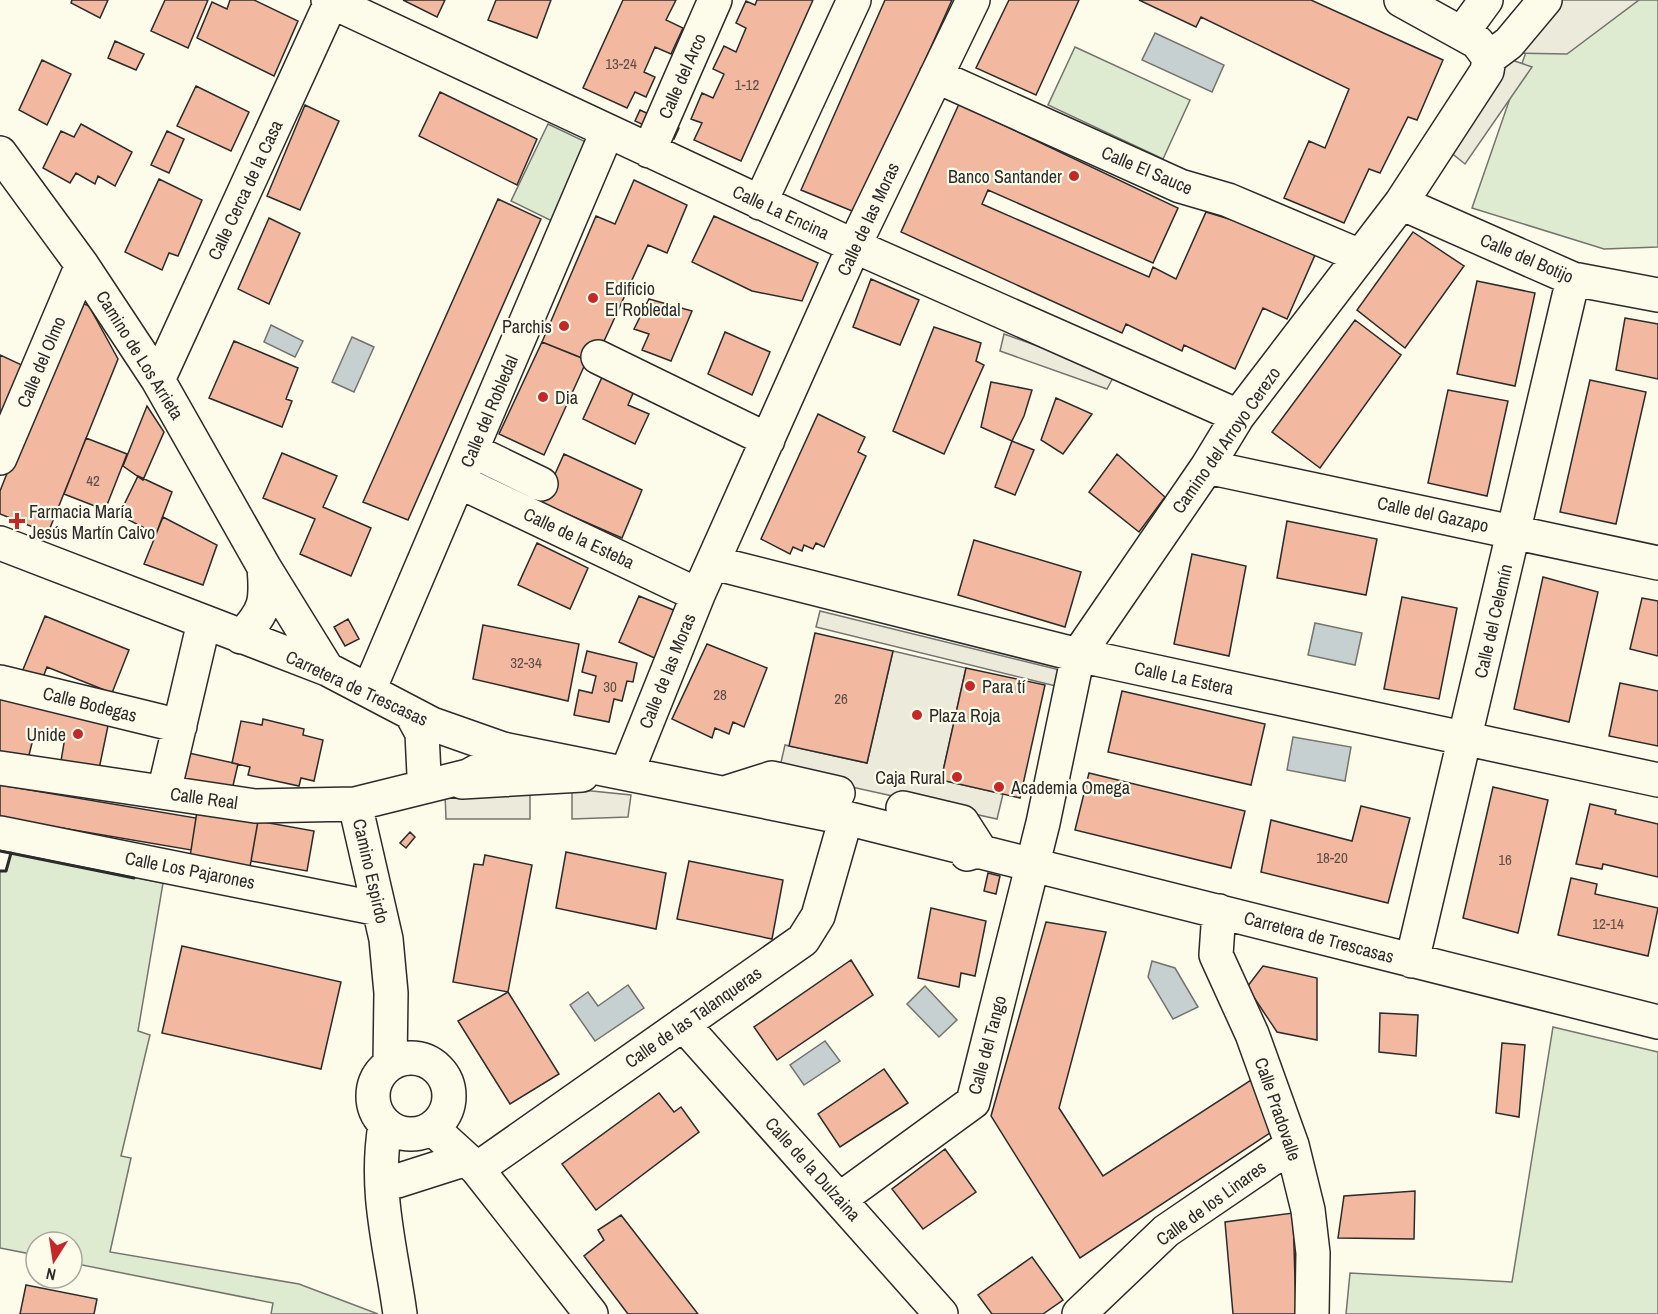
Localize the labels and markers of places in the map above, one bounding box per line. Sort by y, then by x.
place label: Banco Santander [948,164,1062,189]
marker: Banco Santander [1067,169,1081,183]
place label: Edificio El Robledal [605,276,680,322]
marker: Edificio El Robledal [586,291,600,305]
place label: Parchis [502,314,552,339]
marker: Parchis [557,319,571,333]
place label: Dia [555,385,578,410]
marker: Dia [536,390,550,404]
place label: Farmacia María Jesús Martín Calvo [29,499,155,545]
marker: Farmacia María Jesús Martín Calvo [10,514,24,528]
place label: Para tí [982,674,1026,699]
marker: Para tí [963,679,977,693]
place label: Plaza Roja [929,703,1000,728]
marker: Plaza Roja [910,708,924,722]
place label: Unide [27,722,66,747]
marker: Unide [71,727,85,741]
place label: Caja Rural [875,765,945,790]
marker: Caja Rural [950,770,964,784]
place label: Academia Omega [1010,775,1130,800]
marker: Academia Omega [992,780,1006,794]

